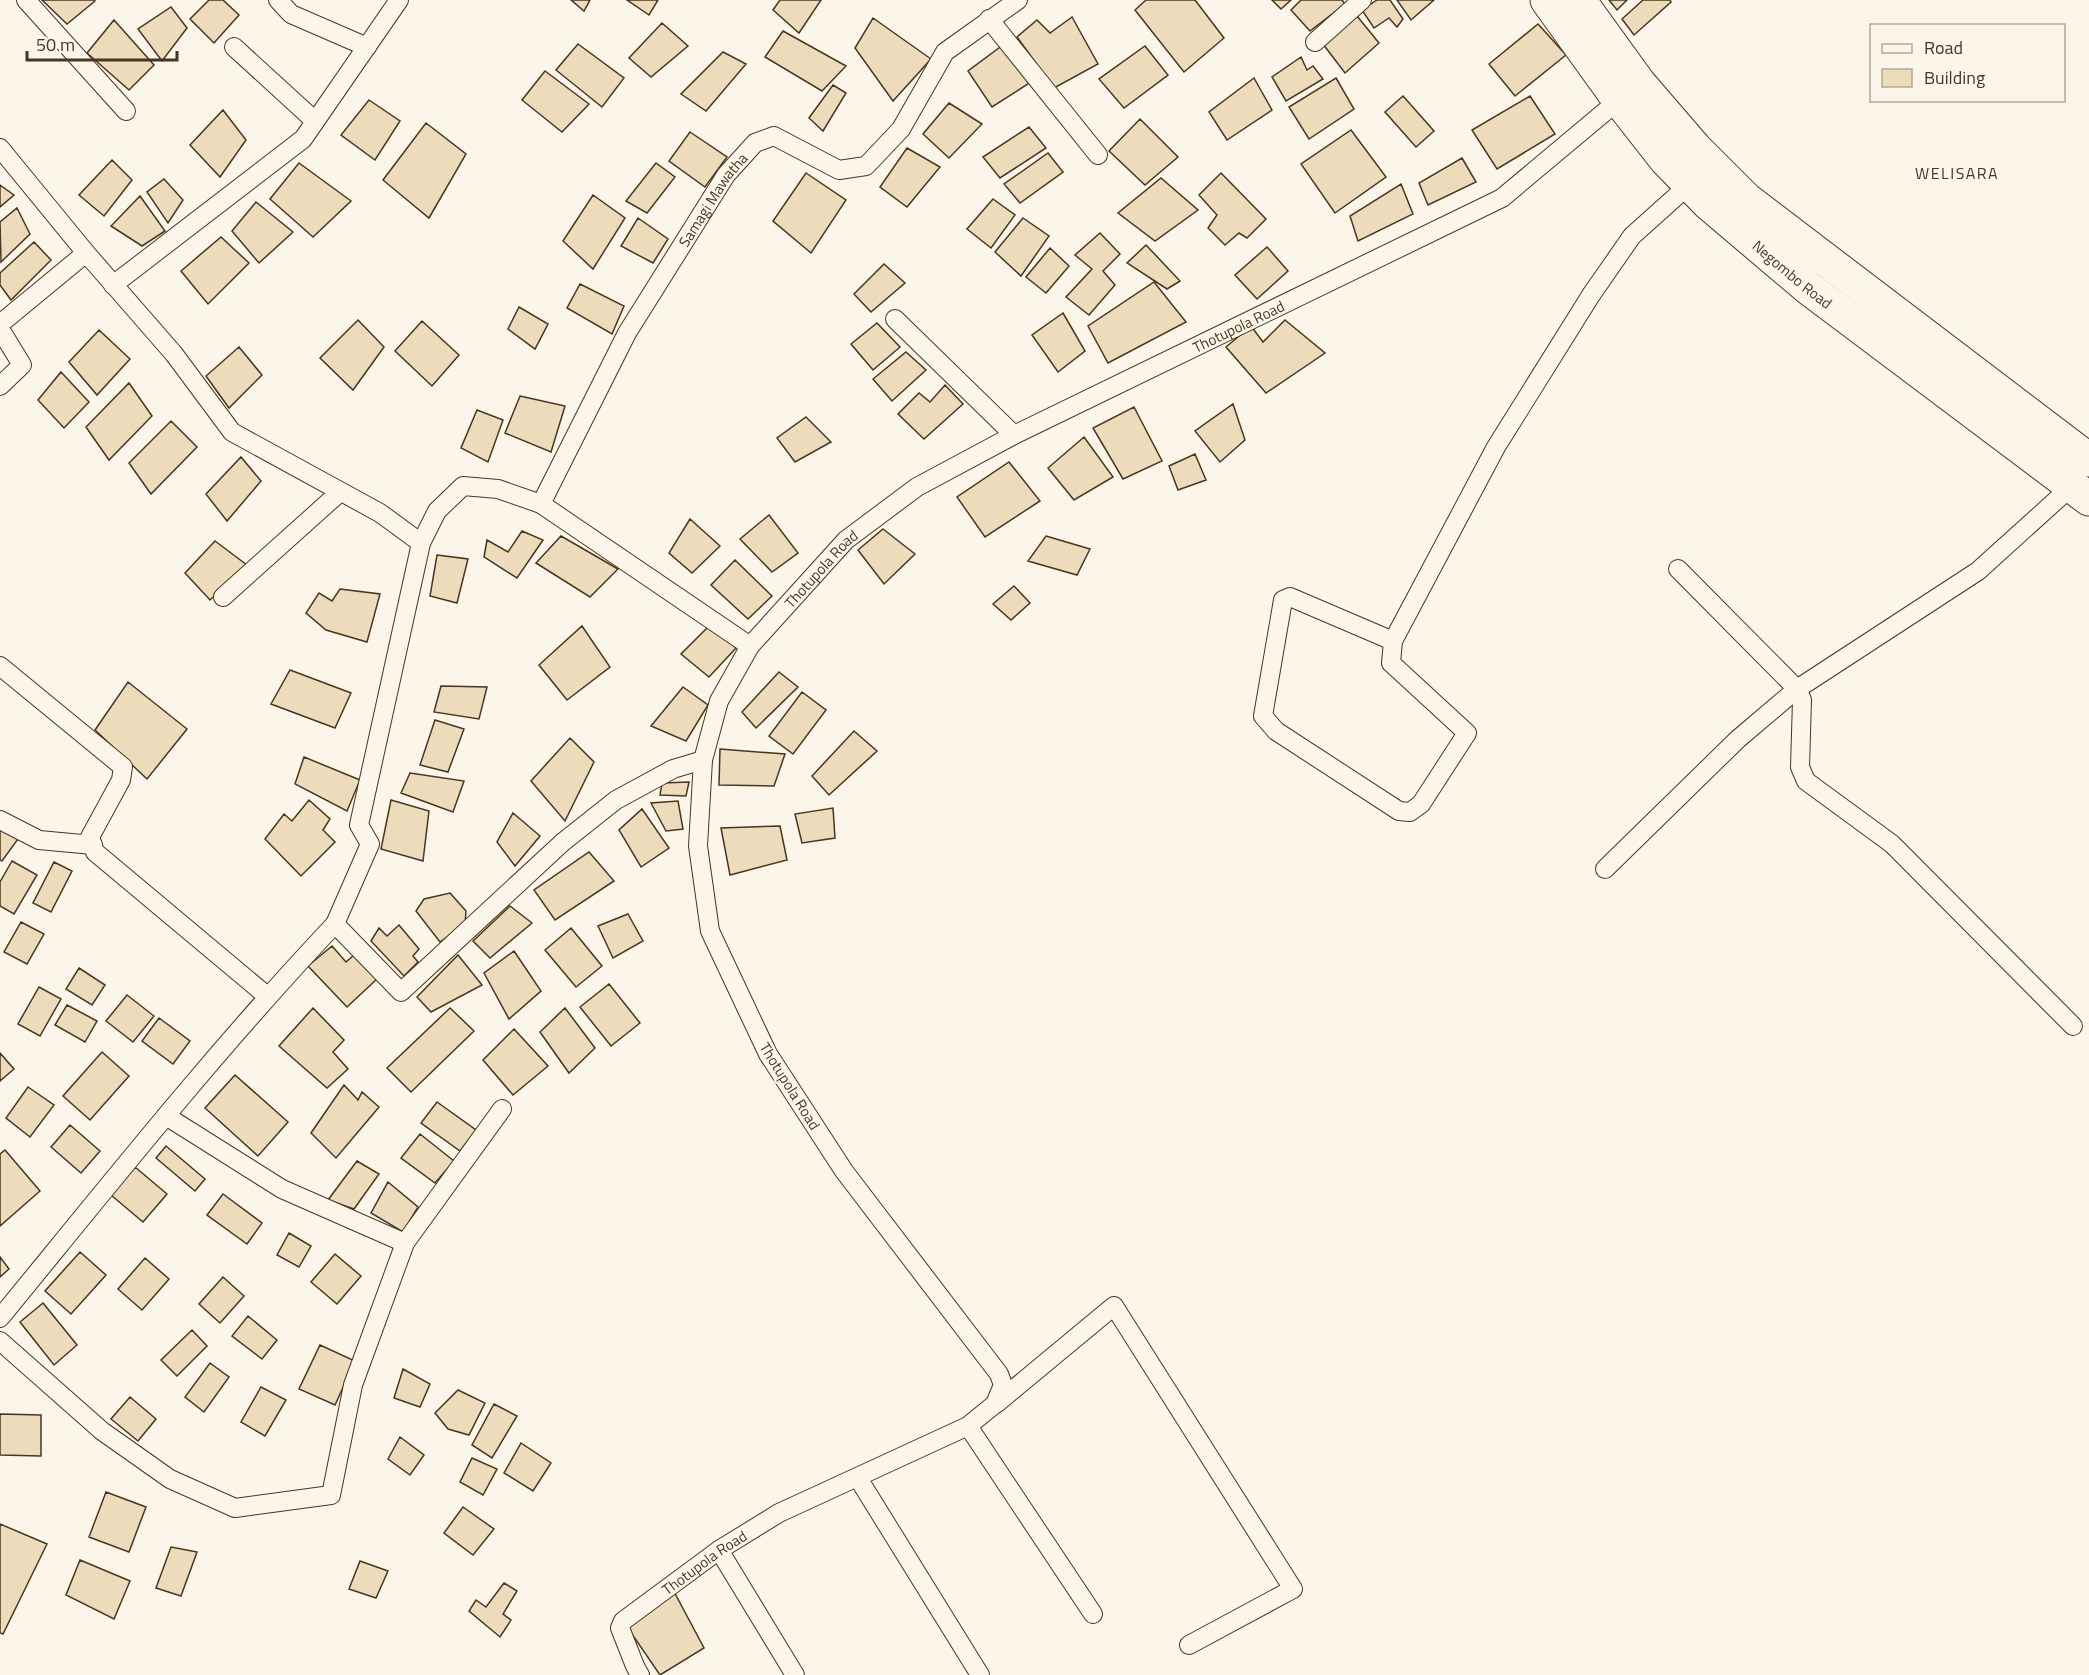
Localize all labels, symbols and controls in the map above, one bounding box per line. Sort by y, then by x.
scale bar [27,24,177,62]
legend [1870,24,2065,102]
text: 50 m [36,31,75,58]
text: Road [1924,34,1963,61]
text: Building [1924,64,1985,91]
street label: Samagi Mawatha [672,147,753,251]
district label: WELISARA [1915,161,1999,185]
street label: Negombo Road [1748,234,1837,314]
street label: Thotupola Road [1188,294,1288,358]
street label: Thotupola Road [778,524,862,613]
street label: Thotupola Road [754,1038,826,1134]
street label: Thotupola Road [657,1524,751,1600]

